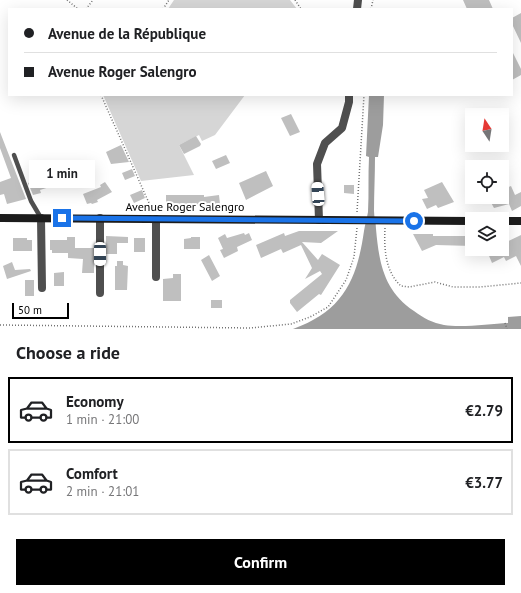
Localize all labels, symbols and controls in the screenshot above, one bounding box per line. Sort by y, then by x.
text: Avenue de la République [48,24,206,43]
text: Avenue Roger Salengro [48,62,197,81]
north arrow [465,108,509,152]
map controls [465,108,509,256]
callout: 1 min [29,160,95,188]
button: locate [465,160,509,204]
text: 1 min [46,165,78,182]
car [311,182,325,206]
street label: Avenue Roger Salengro [126,199,244,214]
route end [53,209,71,227]
route start [405,212,423,230]
button: layers [465,212,509,256]
car [94,242,106,266]
scale bar [12,301,69,320]
text: 50 m [18,303,42,317]
text: Choose a ride [16,341,120,364]
icon: car [18,392,54,428]
text: Economy [66,392,124,411]
text: €2.79 [465,401,503,420]
text: 1 min · 21:00 [66,411,139,428]
icon: car [18,464,54,500]
text: Comfort [66,464,118,483]
text: €3.77 [465,473,503,492]
text: 2 min · 21:01 [66,483,139,500]
button: Confirm [16,539,505,585]

